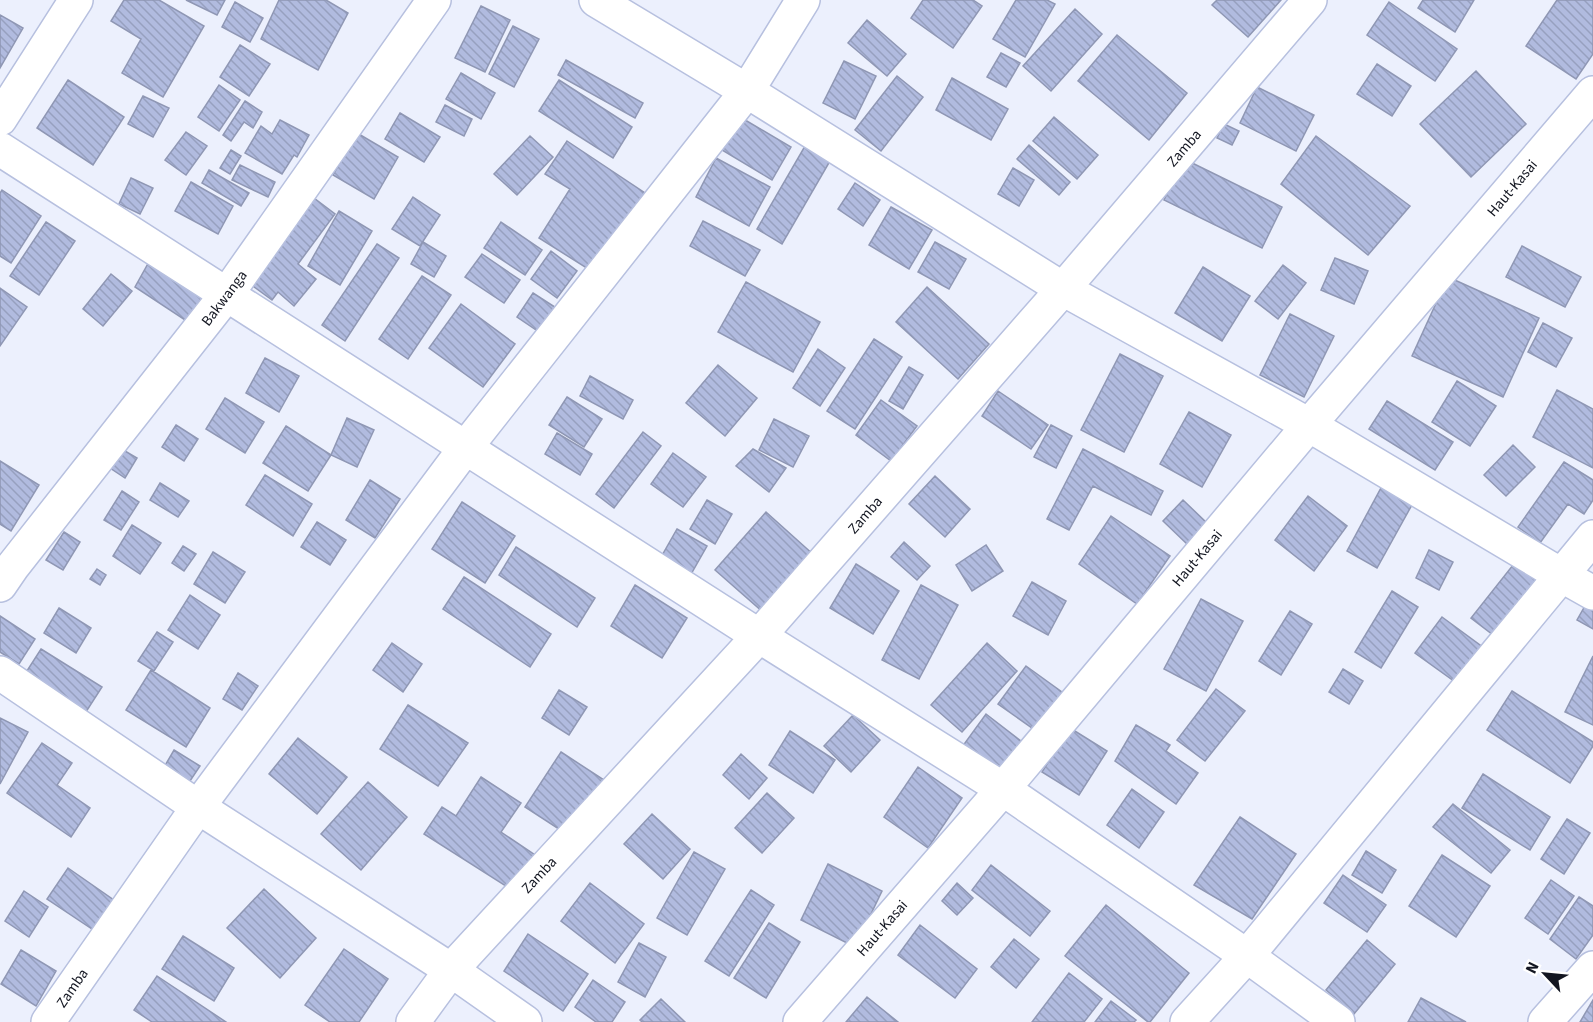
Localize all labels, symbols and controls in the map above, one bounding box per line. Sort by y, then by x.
street label: Zamba [1162,125,1207,172]
street label: Haut-Kasai [1482,155,1542,221]
street label: Bakwanga [196,266,252,331]
street label: Zamba [843,492,888,539]
street label: Haut-Kasai [1167,525,1227,591]
street label: Zamba [517,852,562,898]
street label: Haut-Kasai [852,896,913,961]
north arrow [1515,944,1575,1004]
text: N [1520,958,1545,977]
street label: Zamba [51,964,93,1012]

